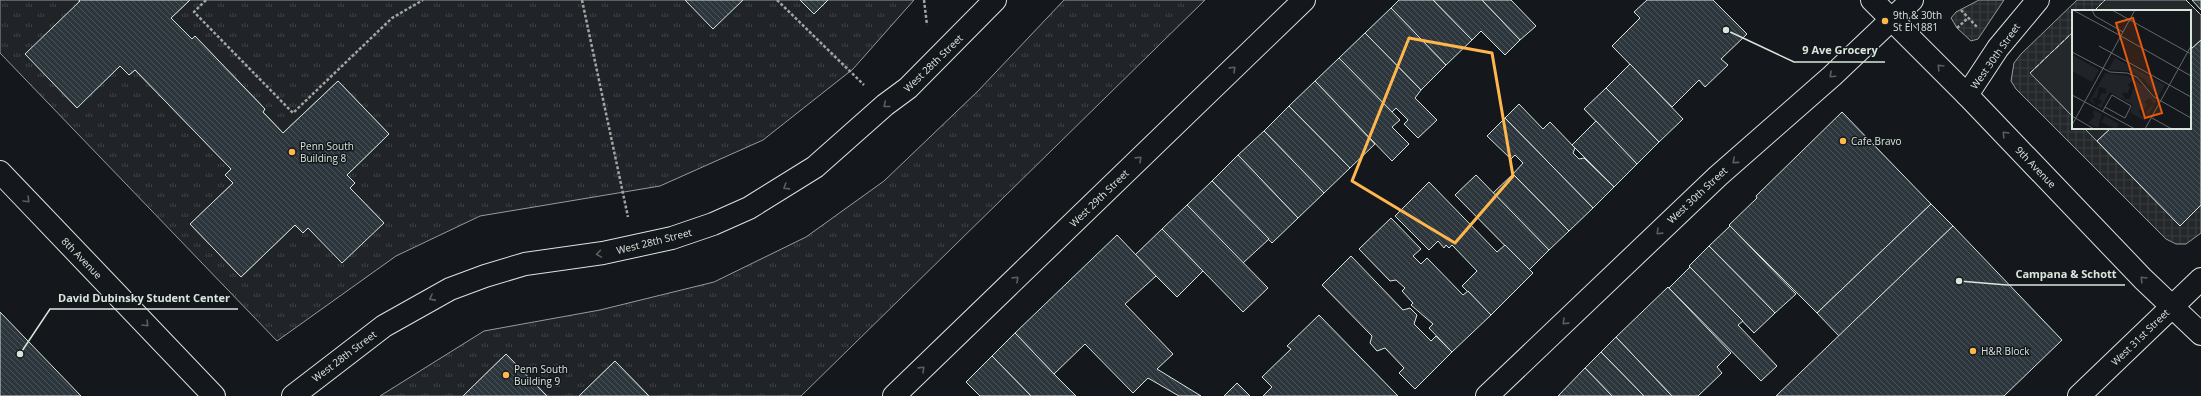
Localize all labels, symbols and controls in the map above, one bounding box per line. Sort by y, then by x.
place label: 9th & 30th St El 1881 [1893,8,1942,34]
inset map [2072,10,2191,129]
marker: 9th & 30th St El 1881 [1880,16,1890,26]
street label: West 30th Street [1967,20,2023,92]
street label: West 28th Street [900,31,966,95]
callout: 9 Ave Grocery [1794,39,1885,62]
text: 9 Ave Grocery [1802,42,1879,57]
one-way arrow [1937,64,1945,72]
one-way arrow [1228,66,1236,74]
one-way arrow [1830,70,1837,77]
one-way arrow [884,100,891,107]
one-way arrow [2003,132,2010,139]
place label: Cafe Bravo [1851,134,1902,148]
marker: Cafe Bravo [1838,136,1848,146]
place label: Penn South Building 8 [300,139,354,165]
street label: 9th Avenue [2013,143,2060,191]
marker: Penn South Building 8 [287,147,297,157]
one-way arrow [1134,156,1142,164]
one-way arrow [1732,156,1739,163]
street label: West 30th Street [1664,163,1730,227]
street label: West 29th Street [1066,166,1132,230]
one-way arrow [783,182,790,189]
one-way arrow [22,195,30,203]
street label: West 28th Street [615,225,694,257]
one-way arrow [1656,227,1664,234]
street label: 8th Avenue [59,234,106,282]
one-way arrow [596,249,602,258]
callout: Campana & Schott [2007,262,2125,285]
text: Campana & Schott [2015,266,2117,281]
one-way arrow [2141,276,2148,284]
one-way arrow [1011,277,1018,284]
callout: David Dubinsky Student Center [50,286,238,309]
text: David Dubinsky Student Center [58,290,230,305]
one-way arrow [429,293,436,301]
street label: West 31st Street [2108,305,2173,368]
one-way arrow [1562,317,1570,324]
one-way arrow [141,319,148,327]
street label: West 28th Street [309,327,379,385]
place label: H&R Block [1981,344,2030,358]
marker: H&R Block [1968,346,1978,356]
place label: Penn South Building 9 [514,362,568,388]
one-way arrow [917,366,925,374]
marker: Penn South Building 9 [501,370,511,380]

